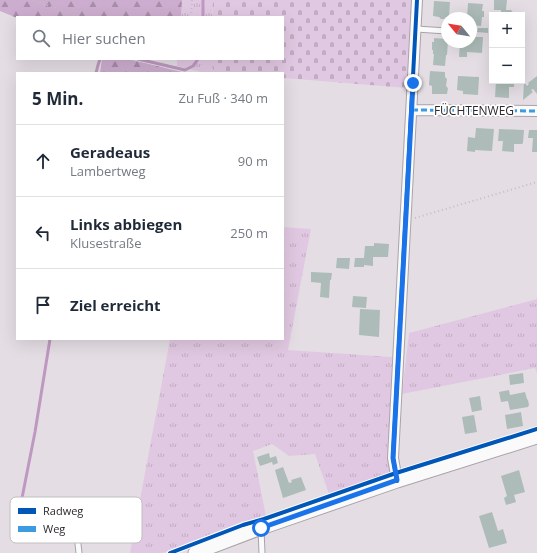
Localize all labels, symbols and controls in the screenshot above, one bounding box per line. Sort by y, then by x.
north arrow [441,12,477,48]
map controls [489,12,525,84]
button: + [489,12,525,48]
search box [16,16,284,60]
icon: search [30,27,52,49]
text: Hier suchen [62,28,146,48]
button: − [489,48,525,84]
route end [404,74,422,92]
text: 5 Min. [32,87,83,110]
text: Zu Fuß · 340 m [179,89,268,107]
street label: FÜCHTENWEG [434,102,514,119]
text: Geradeaus [70,142,150,162]
icon: ahead [32,150,54,172]
text: 90 m [238,152,268,170]
text: Lambertweg [70,162,146,180]
text: Links abbiegen [70,214,182,234]
icon: left [32,222,54,244]
text: 250 m [230,224,268,242]
text: Klusestraße [70,234,141,252]
icon: arrive [32,294,54,316]
text: Ziel erreicht [70,295,161,315]
legend [10,497,142,543]
text: Radweg [43,503,83,518]
route start [252,519,270,537]
text: Weg [43,521,65,536]

